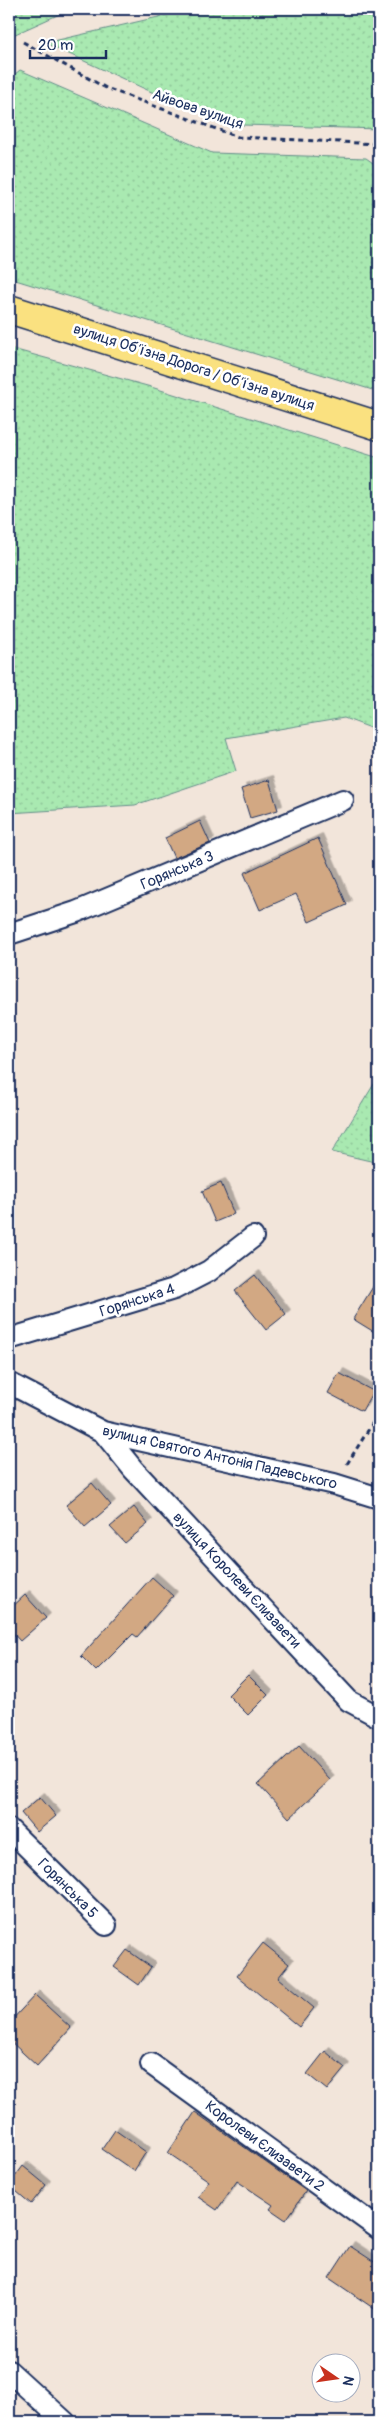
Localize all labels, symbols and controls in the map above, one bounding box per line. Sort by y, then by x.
scale bar [30,28,106,60]
text: 20 m [38,36,73,55]
street label: Айвова вулиця [150,85,246,134]
street label: вулиця Обʼїзна Дорога / Обʼїзна вулиця [71,319,317,416]
street label: Горянська 3 [138,847,217,894]
street label: Горянська 4 [97,1279,177,1322]
street label: вулиця Святого Антонія Падевського [101,1421,339,1494]
street label: вулиця Королеви Єлизавети [169,1508,305,1653]
street label: Горянська 5 [34,1854,102,1922]
street label: Королеви Єлизавети 2 [201,2097,328,2196]
north arrow [310,2354,360,2404]
text: N [339,2374,358,2387]

